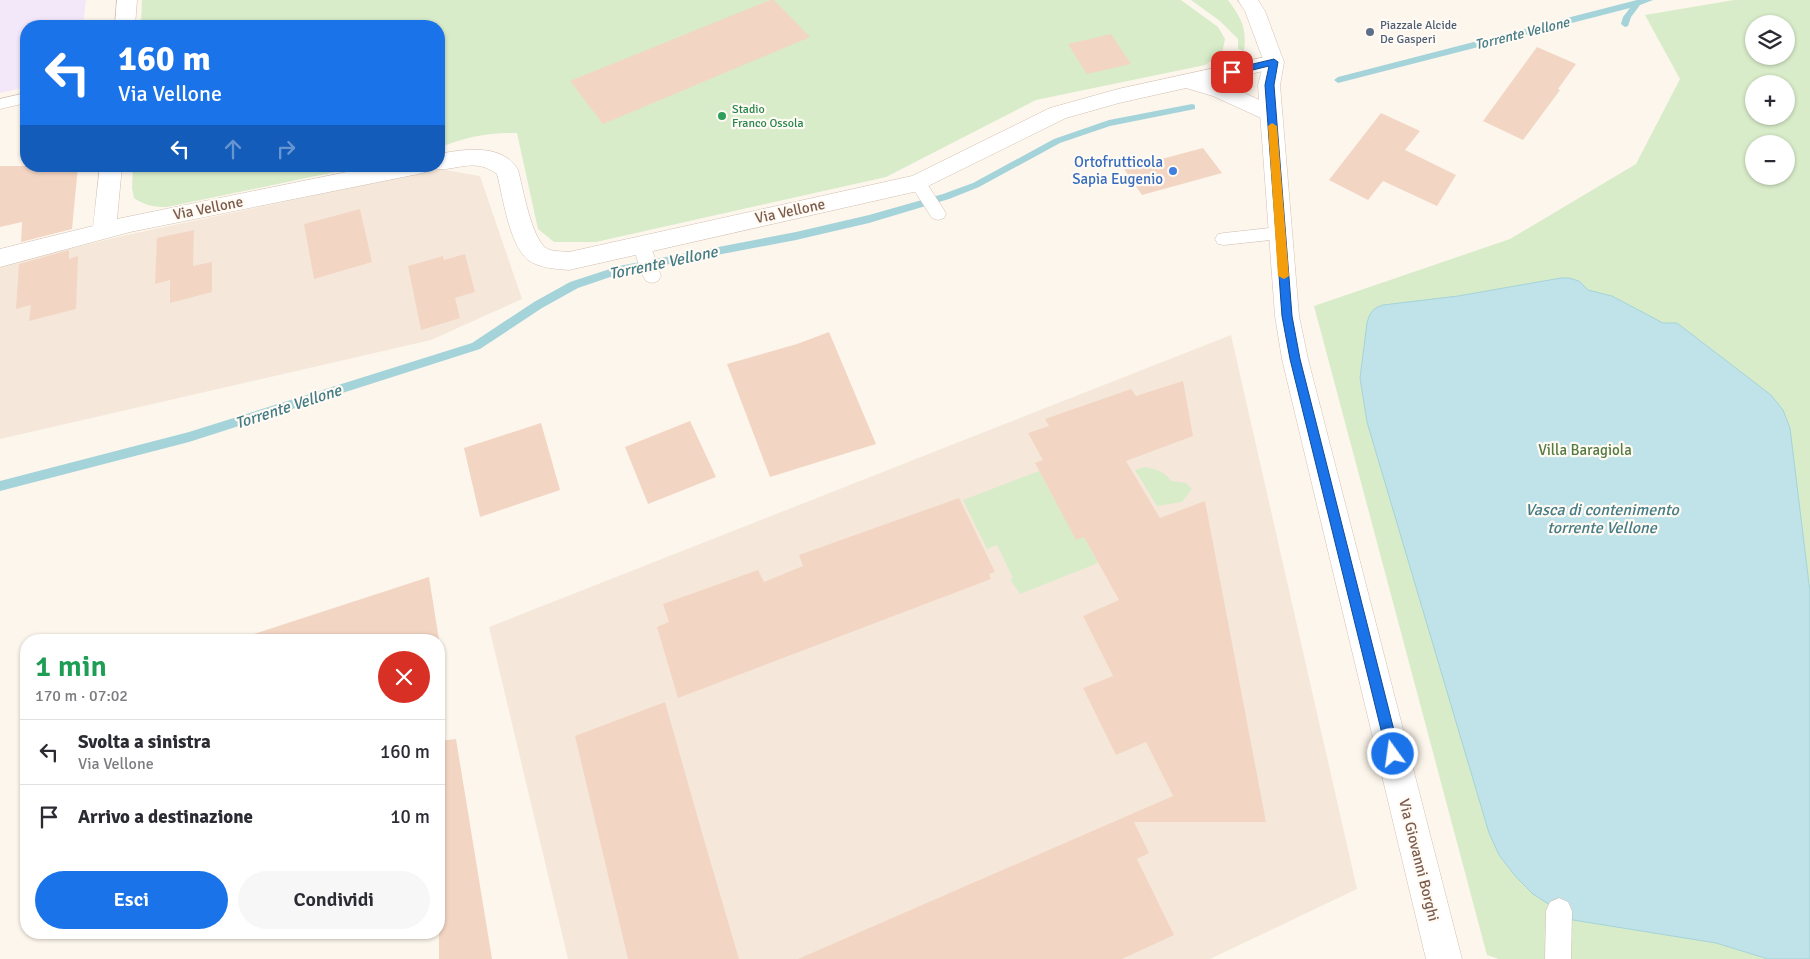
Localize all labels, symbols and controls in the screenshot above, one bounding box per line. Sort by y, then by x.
water label: Torrente Vellone [1473,13,1572,53]
map controls [1745,15,1795,185]
button: layers [1745,15,1795,65]
place label: Piazzale Alcide De Gasperi [1380,18,1457,47]
marker: Piazzale Alcide De Gasperi [1364,26,1376,38]
text: 160 m [118,37,211,80]
icon: left [35,40,100,105]
pin [1211,51,1253,93]
icon: arrive [1218,58,1246,86]
button: + [1745,75,1795,125]
text: Via Vellone [118,80,222,107]
place label: Stadio Franco Ossola [732,102,804,131]
marker: Stadio Franco Ossola [716,110,728,122]
icon: left [166,135,194,163]
icon: ahead [219,135,247,163]
icon: right [272,135,300,163]
button: − [1745,135,1795,185]
place label: Ortofrutticola Sapia Eugenio [1072,153,1163,188]
marker: Ortofrutticola Sapia Eugenio [1167,165,1179,177]
street label: Via Vellone [171,192,245,224]
street label: Via Vellone [753,195,827,227]
water label: Torrente Vellone [607,241,720,284]
water label: Torrente Vellone [233,380,345,434]
park label: Villa Baragiola [1538,441,1632,459]
water label: Vasca di contenimento torrente Vellone [1525,500,1679,538]
text: 1 min [35,648,107,685]
button: close [378,651,430,703]
text: 170 m · 07:02 [35,686,128,706]
position arrow [1366,727,1418,779]
text: Svolta a sinistra [78,730,211,754]
icon: left [35,738,63,766]
text: 160 m [380,740,430,764]
text: Via Vellone [78,754,154,774]
street label: Via Giovanni Borghi [1395,797,1443,923]
icon: arrive [35,803,63,831]
text: Arrivo a destinazione [78,805,253,829]
text: 10 m [390,805,430,829]
button: Esci [35,871,228,929]
button: Condividi [238,871,430,929]

